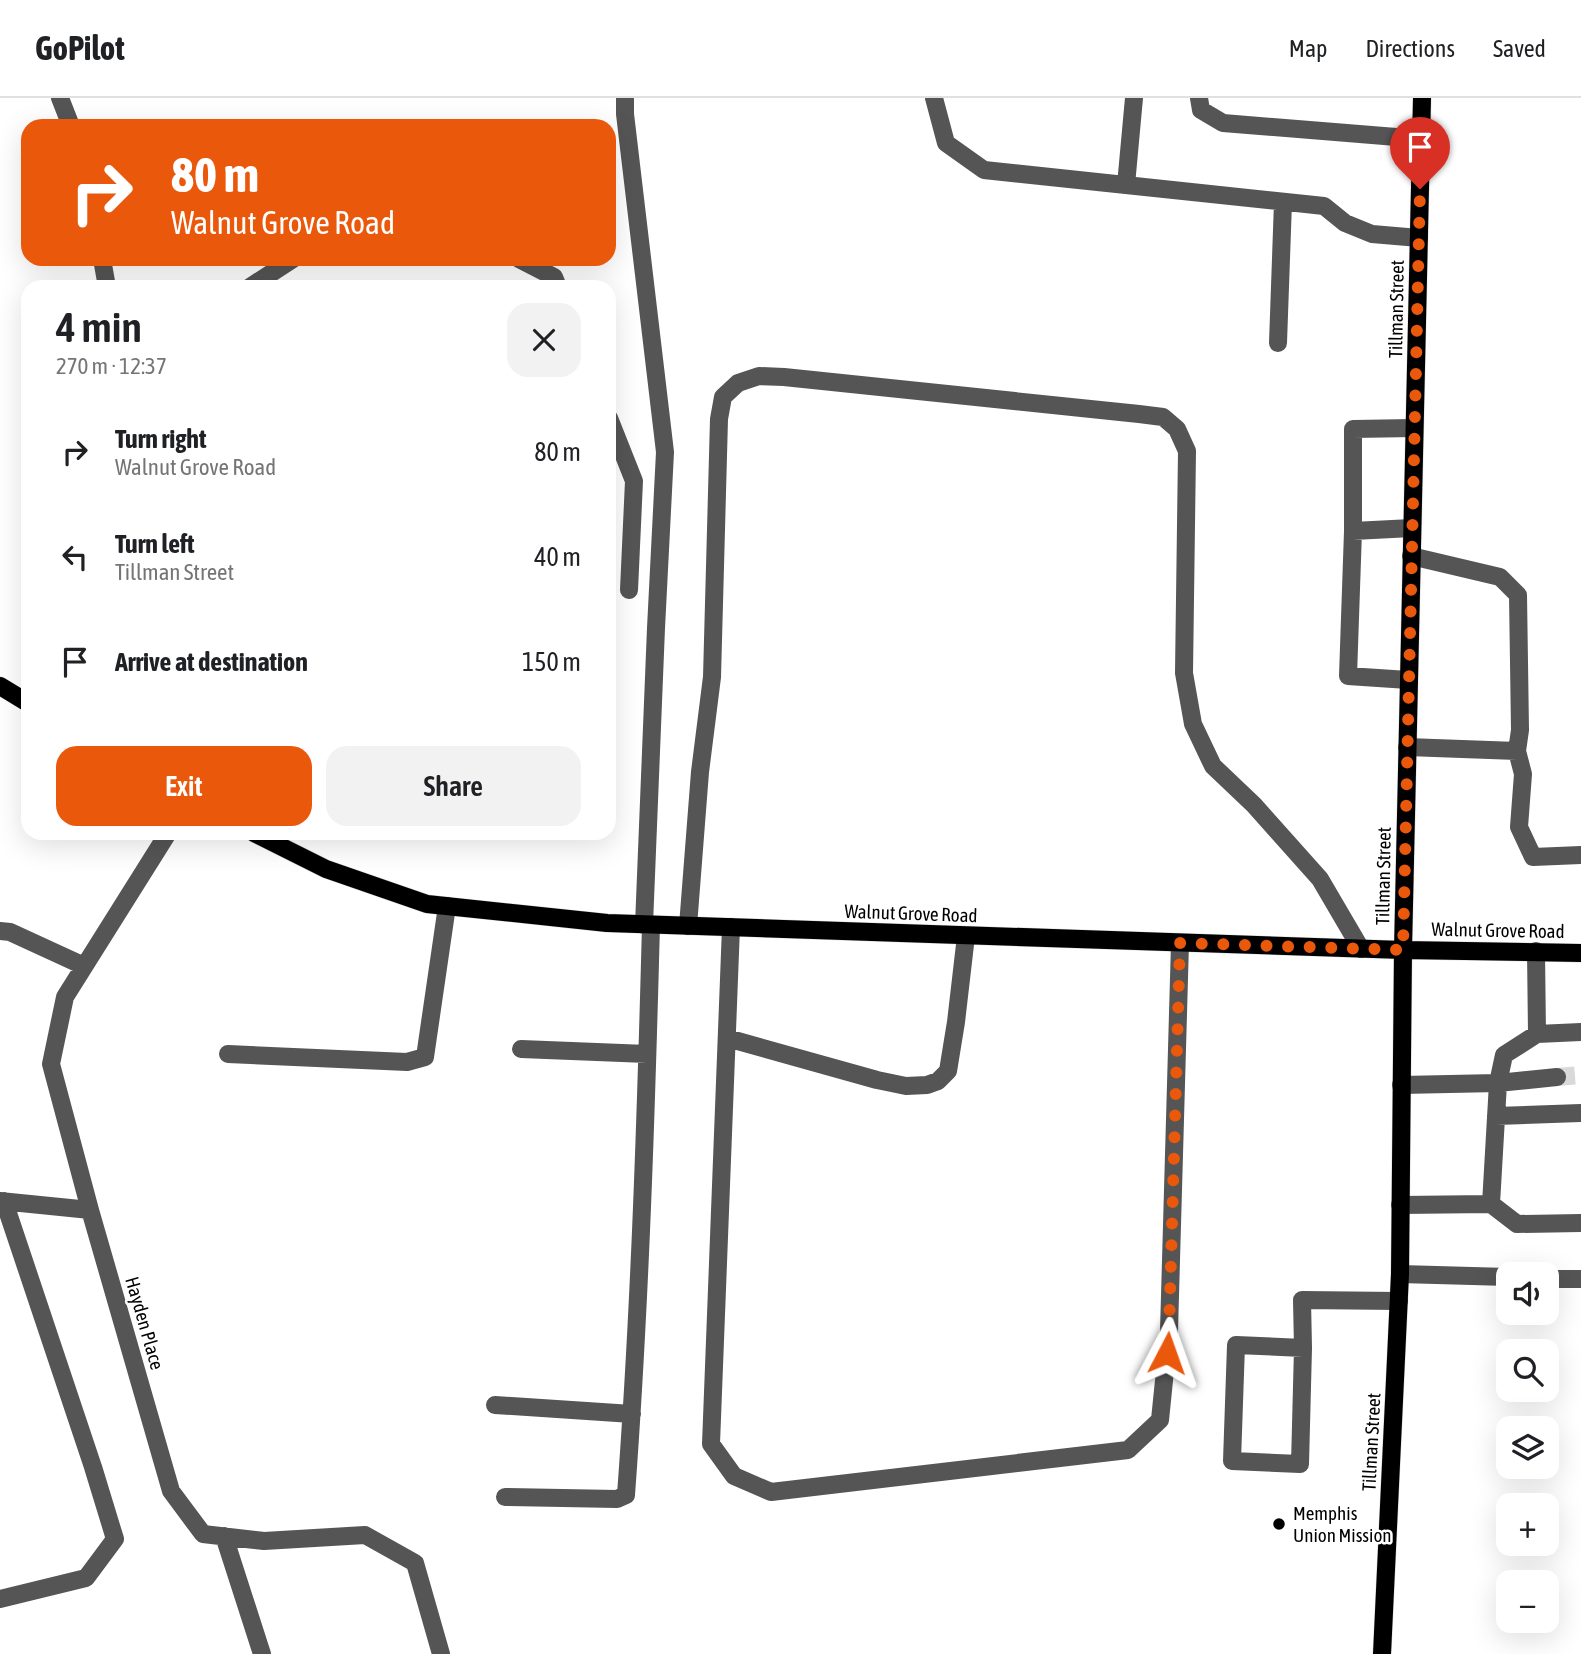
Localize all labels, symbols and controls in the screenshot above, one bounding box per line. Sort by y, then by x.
text: GoPilot [35,29,125,67]
text: Map [1289,35,1327,62]
text: Directions [1365,35,1455,62]
text: Saved [1493,35,1546,62]
pin [1390,117,1450,189]
icon: arrive [1401,128,1439,166]
text: 80 m [171,146,259,202]
icon: right [56,147,147,238]
text: Walnut Grove Road [171,204,395,241]
street label: Tillman Street [1384,260,1408,358]
text: 4 min [56,303,142,351]
button: close [507,303,581,377]
text: 270 m · 12:37 [56,353,167,379]
text: Turn right [115,424,206,454]
icon: right [56,433,94,471]
text: 80 m [534,437,581,467]
text: Walnut Grove Road [115,454,276,480]
text: Turn left [115,529,195,559]
icon: left [56,538,94,576]
text: 40 m [534,542,581,572]
text: Tillman Street [115,559,234,585]
icon: arrive [56,643,94,681]
text: Arrive at destination [115,647,308,677]
text: 150 m [522,647,581,677]
button: Exit [56,746,312,826]
button: Share [326,746,581,826]
street label: Tillman Street [1371,827,1395,925]
street label: Walnut Grove Road [844,900,978,926]
street label: Walnut Grove Road [1431,918,1565,942]
map controls [1496,1262,1559,1633]
button: sound [1496,1262,1559,1325]
street label: Hayden Place [121,1274,169,1372]
position arrow [1130,1316,1204,1390]
button: search [1496,1339,1559,1402]
street label: Tillman Street [1357,1392,1385,1492]
button: layers [1496,1416,1559,1479]
button: + [1496,1493,1559,1556]
place label: Memphis Union Mission [1293,1502,1392,1546]
marker: Memphis Union Mission [1271,1516,1287,1532]
button: − [1496,1570,1559,1633]

